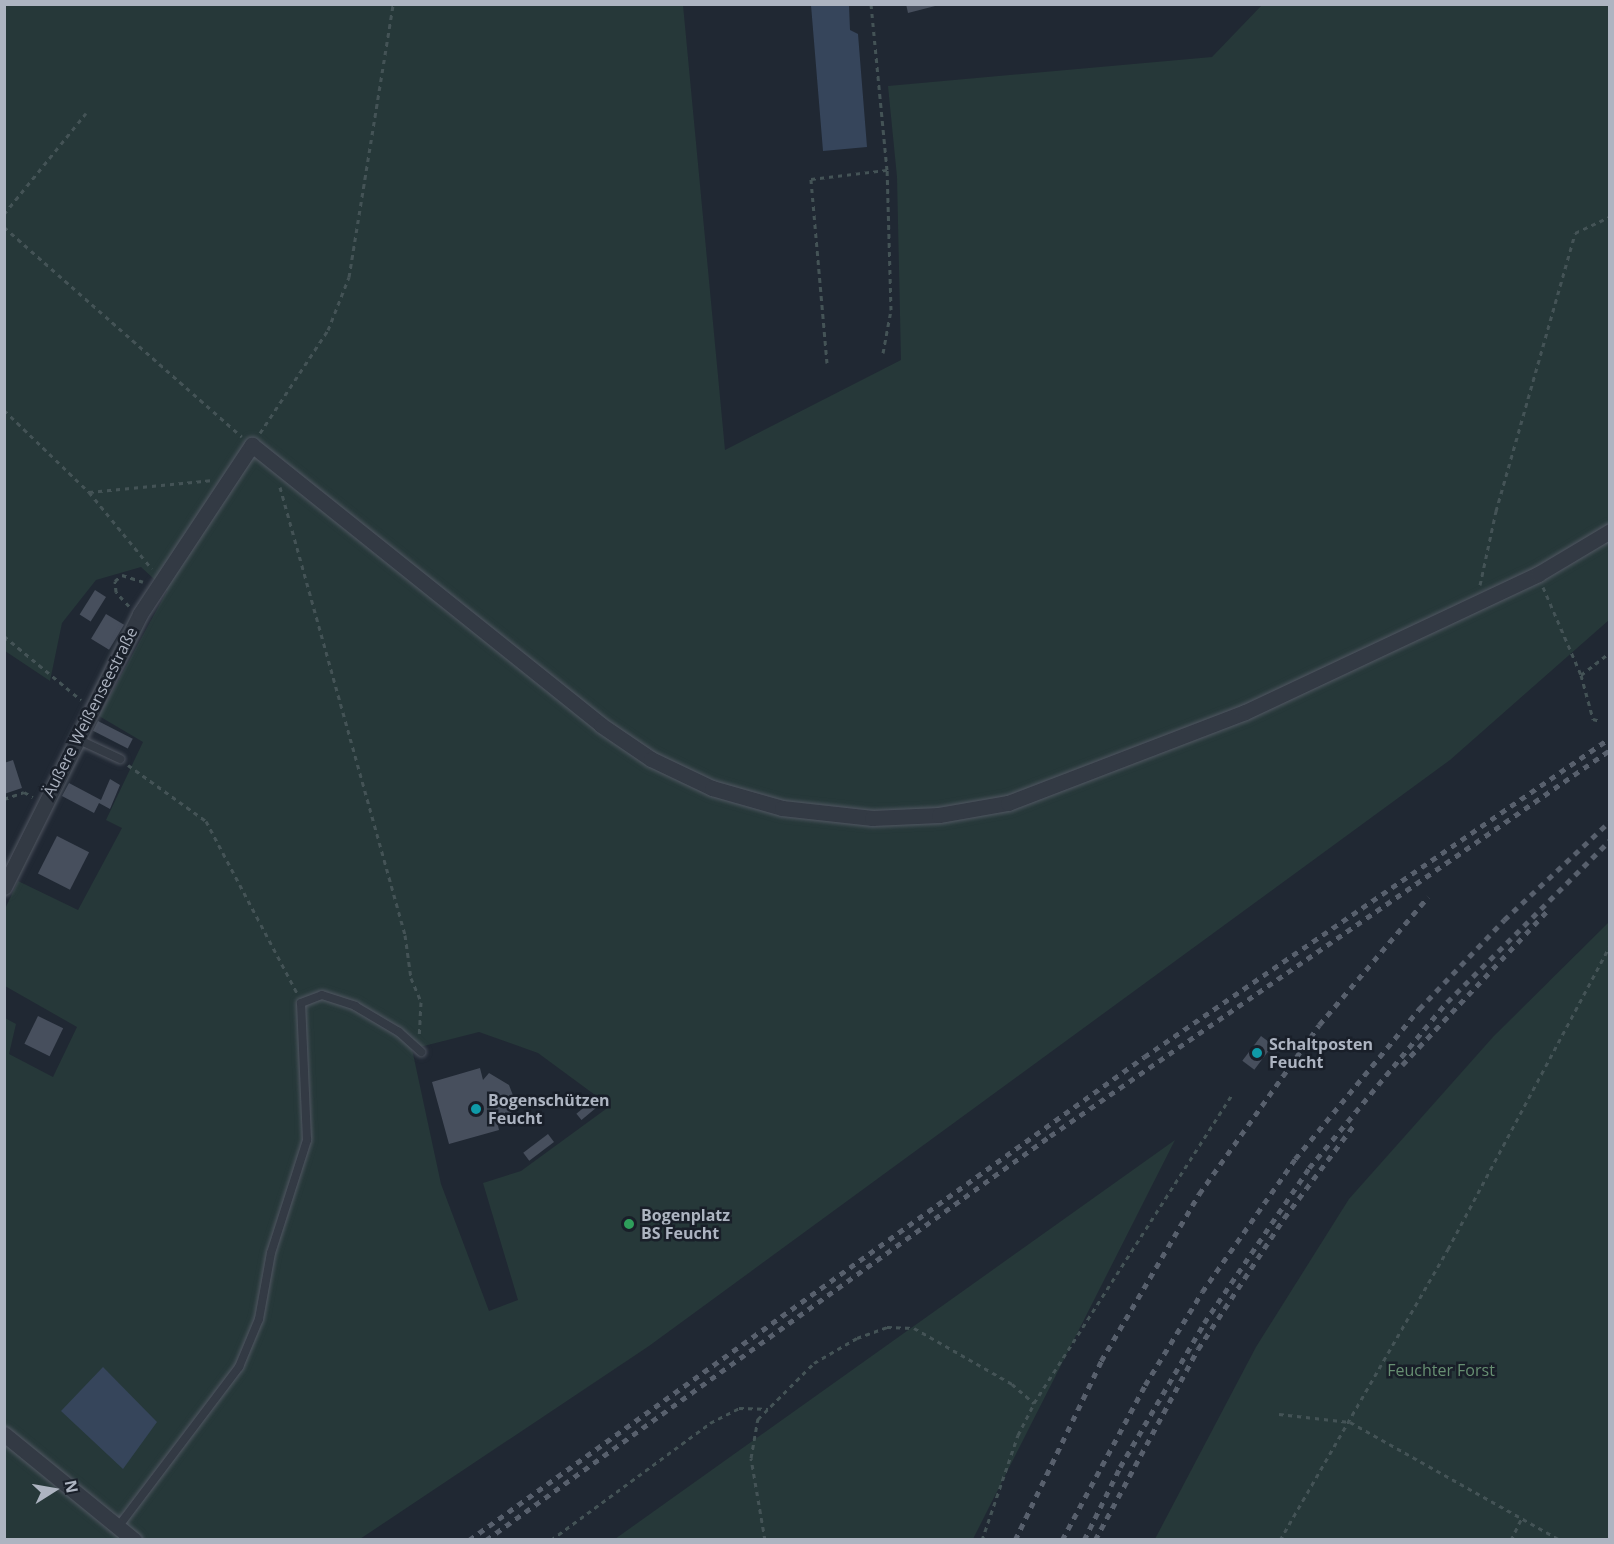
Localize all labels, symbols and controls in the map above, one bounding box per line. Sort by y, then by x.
street label: Äußere Weißenseestraße [39,624,141,800]
place label: Schaltposten Feucht [1269,1034,1373,1072]
marker: Schaltposten Feucht [1250,1046,1264,1060]
place label: Bogenschützen Feucht [488,1090,610,1128]
marker: Bogenschützen Feucht [469,1102,483,1116]
place label: Bogenplatz BS Feucht [641,1205,730,1243]
marker: Bogenplatz BS Feucht [622,1217,636,1231]
park label: Feuchter Forst [1387,1360,1495,1380]
north arrow [24,1460,84,1520]
text: N [60,1478,84,1495]

